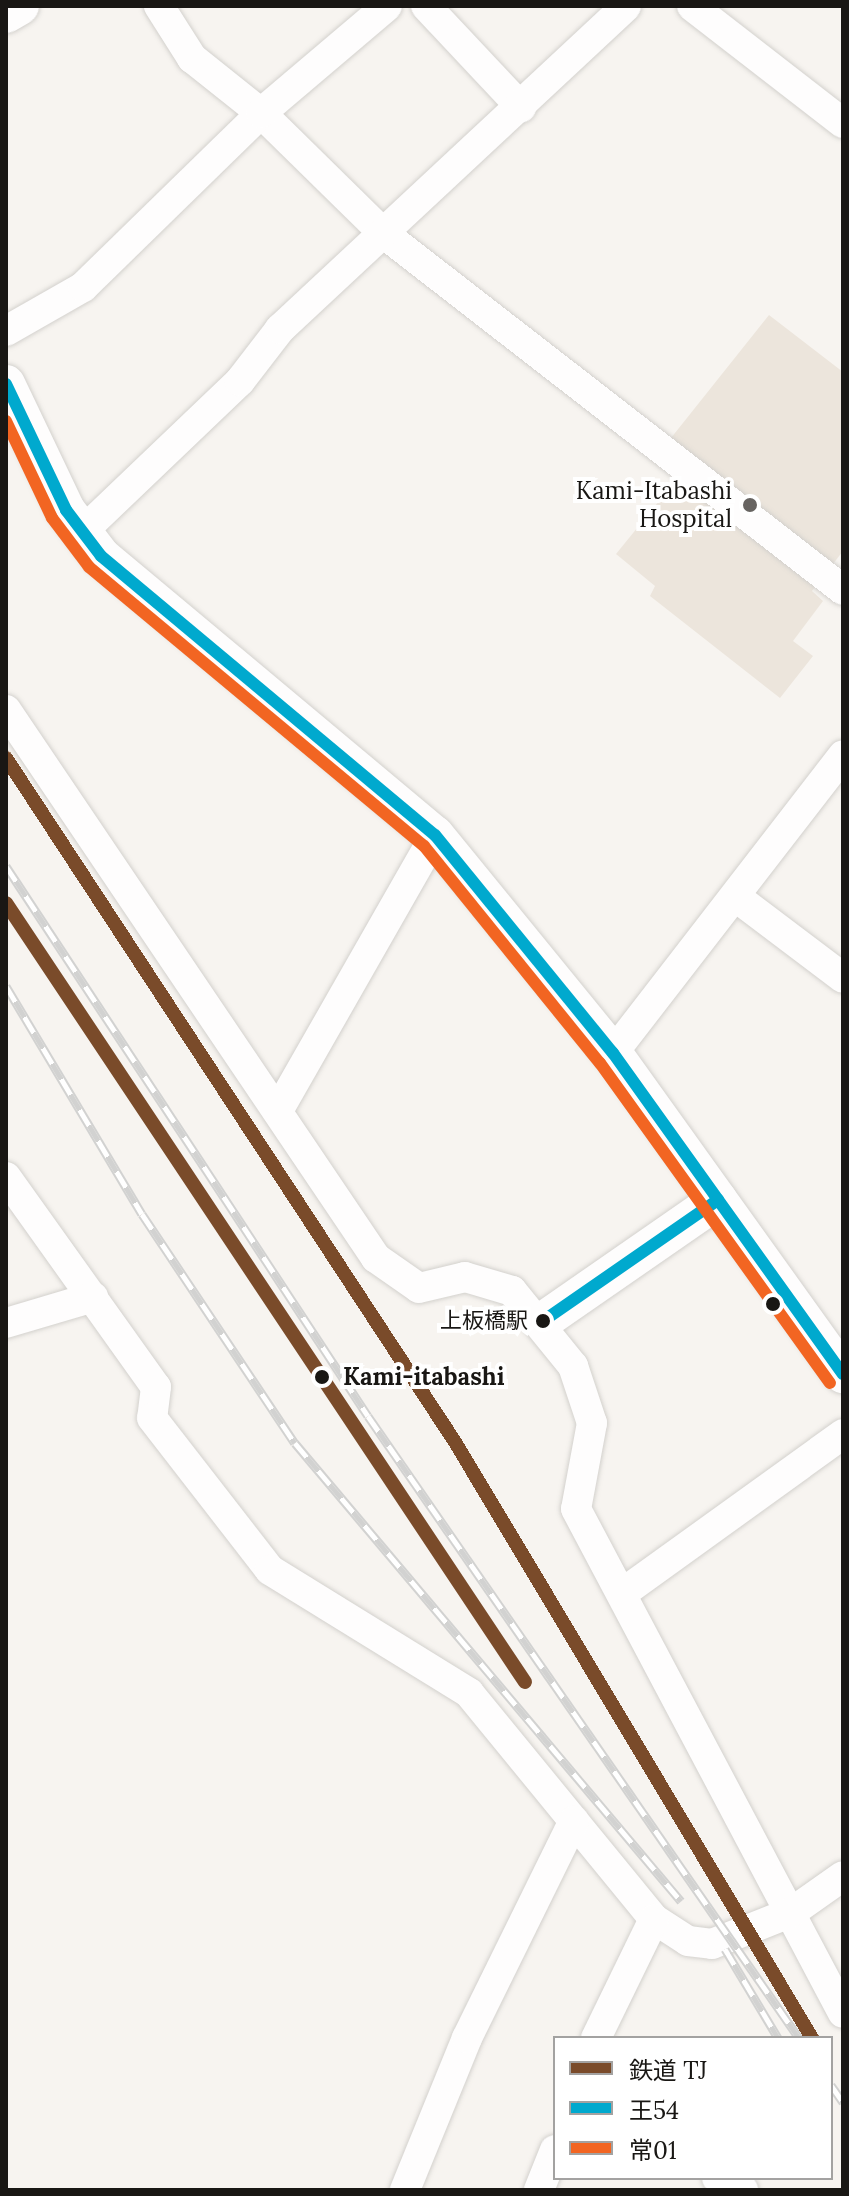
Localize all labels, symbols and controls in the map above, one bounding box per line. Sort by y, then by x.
place label: Kami-Itabashi Hospital [576,477,732,533]
marker: Kami-Itabashi Hospital [739,494,761,516]
unlabelled marker [765,1296,781,1312]
place label: 上板橋駅 [440,1308,528,1334]
marker: 上板橋駅 [535,1313,551,1329]
marker: Kami-itabashi [308,1363,336,1391]
place label: Kami-itabashi [343,1363,505,1391]
legend [553,2036,833,2180]
text: 鉄道 TJ [629,2055,707,2086]
text: 王54 [629,2095,679,2126]
text: 常01 [629,2135,677,2166]

